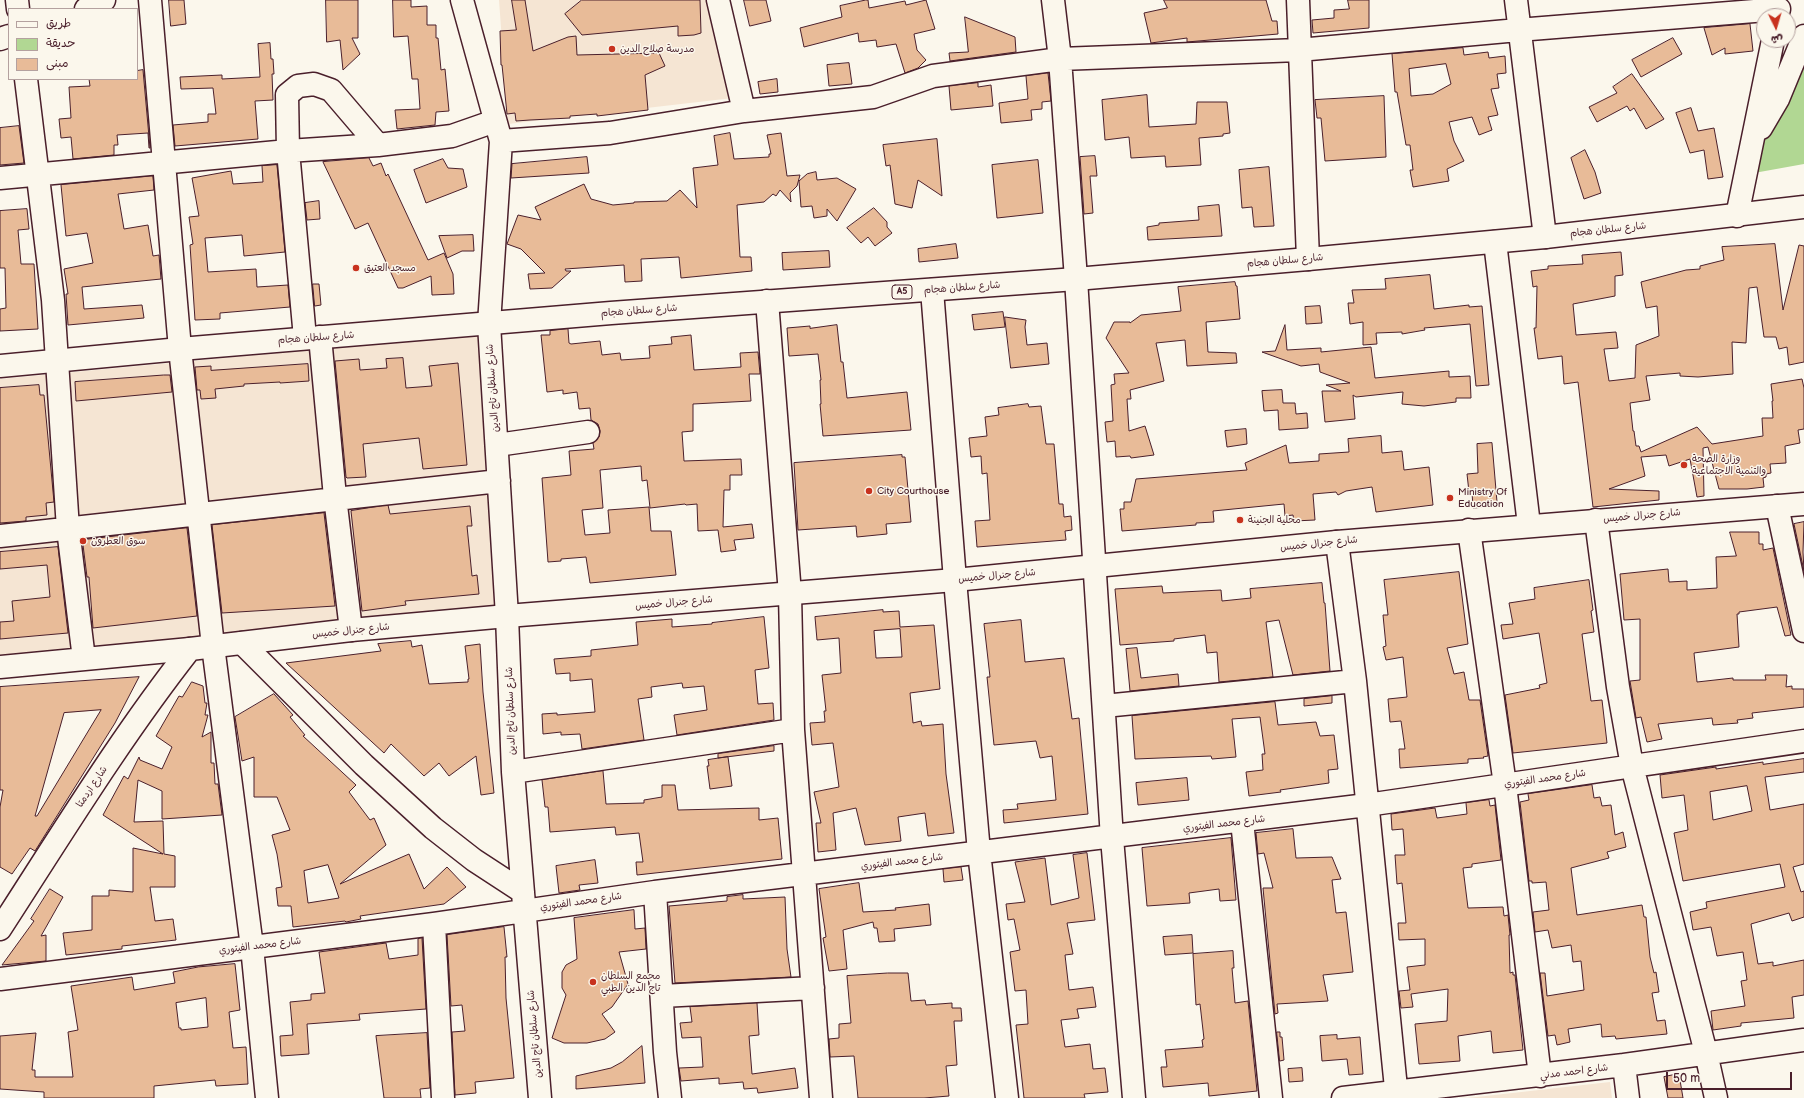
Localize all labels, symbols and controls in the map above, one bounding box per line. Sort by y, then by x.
legend [8,8,138,80]
north arrow [1756,8,1796,48]
text: طريق [46,16,71,31]
text: ش [1770,32,1784,46]
text: حديقة [46,36,75,51]
place label: مدرسة صلاح الدين [620,43,694,55]
marker: مدرسة صلاح الدين [607,44,617,54]
text: مبنى [46,56,69,71]
street label: شارع سلطان هجام [1569,220,1647,240]
street label: شارع سلطان هجام [1246,252,1324,270]
place label: مسجد العتيق [364,262,416,274]
marker: مسجد العتيق [351,263,361,273]
street label: شارع سلطان هجام [923,279,1001,297]
road number: A5 [892,285,912,299]
street label: شارع سلطان هجام [600,302,678,320]
street label: شارع سلطان هجام [277,329,355,347]
street label: شارع سلطان تاج الدين [484,343,502,433]
place label: وزارة الصحة والتنمية الاجتماعية [1692,453,1766,476]
marker: وزارة الصحة والتنمية الاجتماعية [1679,460,1689,470]
place label: City Courthouse [877,485,949,497]
marker: City Courthouse [864,486,874,496]
place label: Ministry Of Education [1458,486,1507,510]
marker: Ministry Of Education [1445,493,1455,503]
street label: شارع جنرال خميس [1603,507,1681,525]
place label: محلية الجنينة [1248,514,1301,526]
marker: محلية الجنينة [1235,515,1245,525]
street label: شارع جنرال خميس [1280,534,1358,554]
place label: سوق العطرون [91,535,146,547]
marker: سوق العطرون [78,536,88,546]
street label: شارع جنرال خميس [958,567,1036,585]
street label: شارع جنرال خميس [635,594,713,612]
street label: شارع جنرال خميس [312,621,390,641]
street label: شارع سلطان تاج الدين [503,667,519,755]
street label: شارع اردمتا [74,764,110,810]
street label: شارع محمد الفيتوري [1503,767,1587,791]
street label: شارع محمد الفيتوري [1182,813,1266,835]
street label: شارع محمد الفيتوري [860,851,944,873]
street label: شارع محمد الفيتوري [539,890,623,914]
street label: شارع محمد الفيتوري [218,935,302,957]
place label: مجمع السلطان تاج الدين الطبي [601,970,660,994]
marker: مجمع السلطان تاج الدين الطبي [588,977,598,987]
street label: شارع سلطان تاج الدين [525,989,545,1079]
street label: شارع احمد مدني [1539,1062,1609,1082]
scale bar [1668,1064,1794,1090]
text: 50 m [1673,1071,1700,1086]

